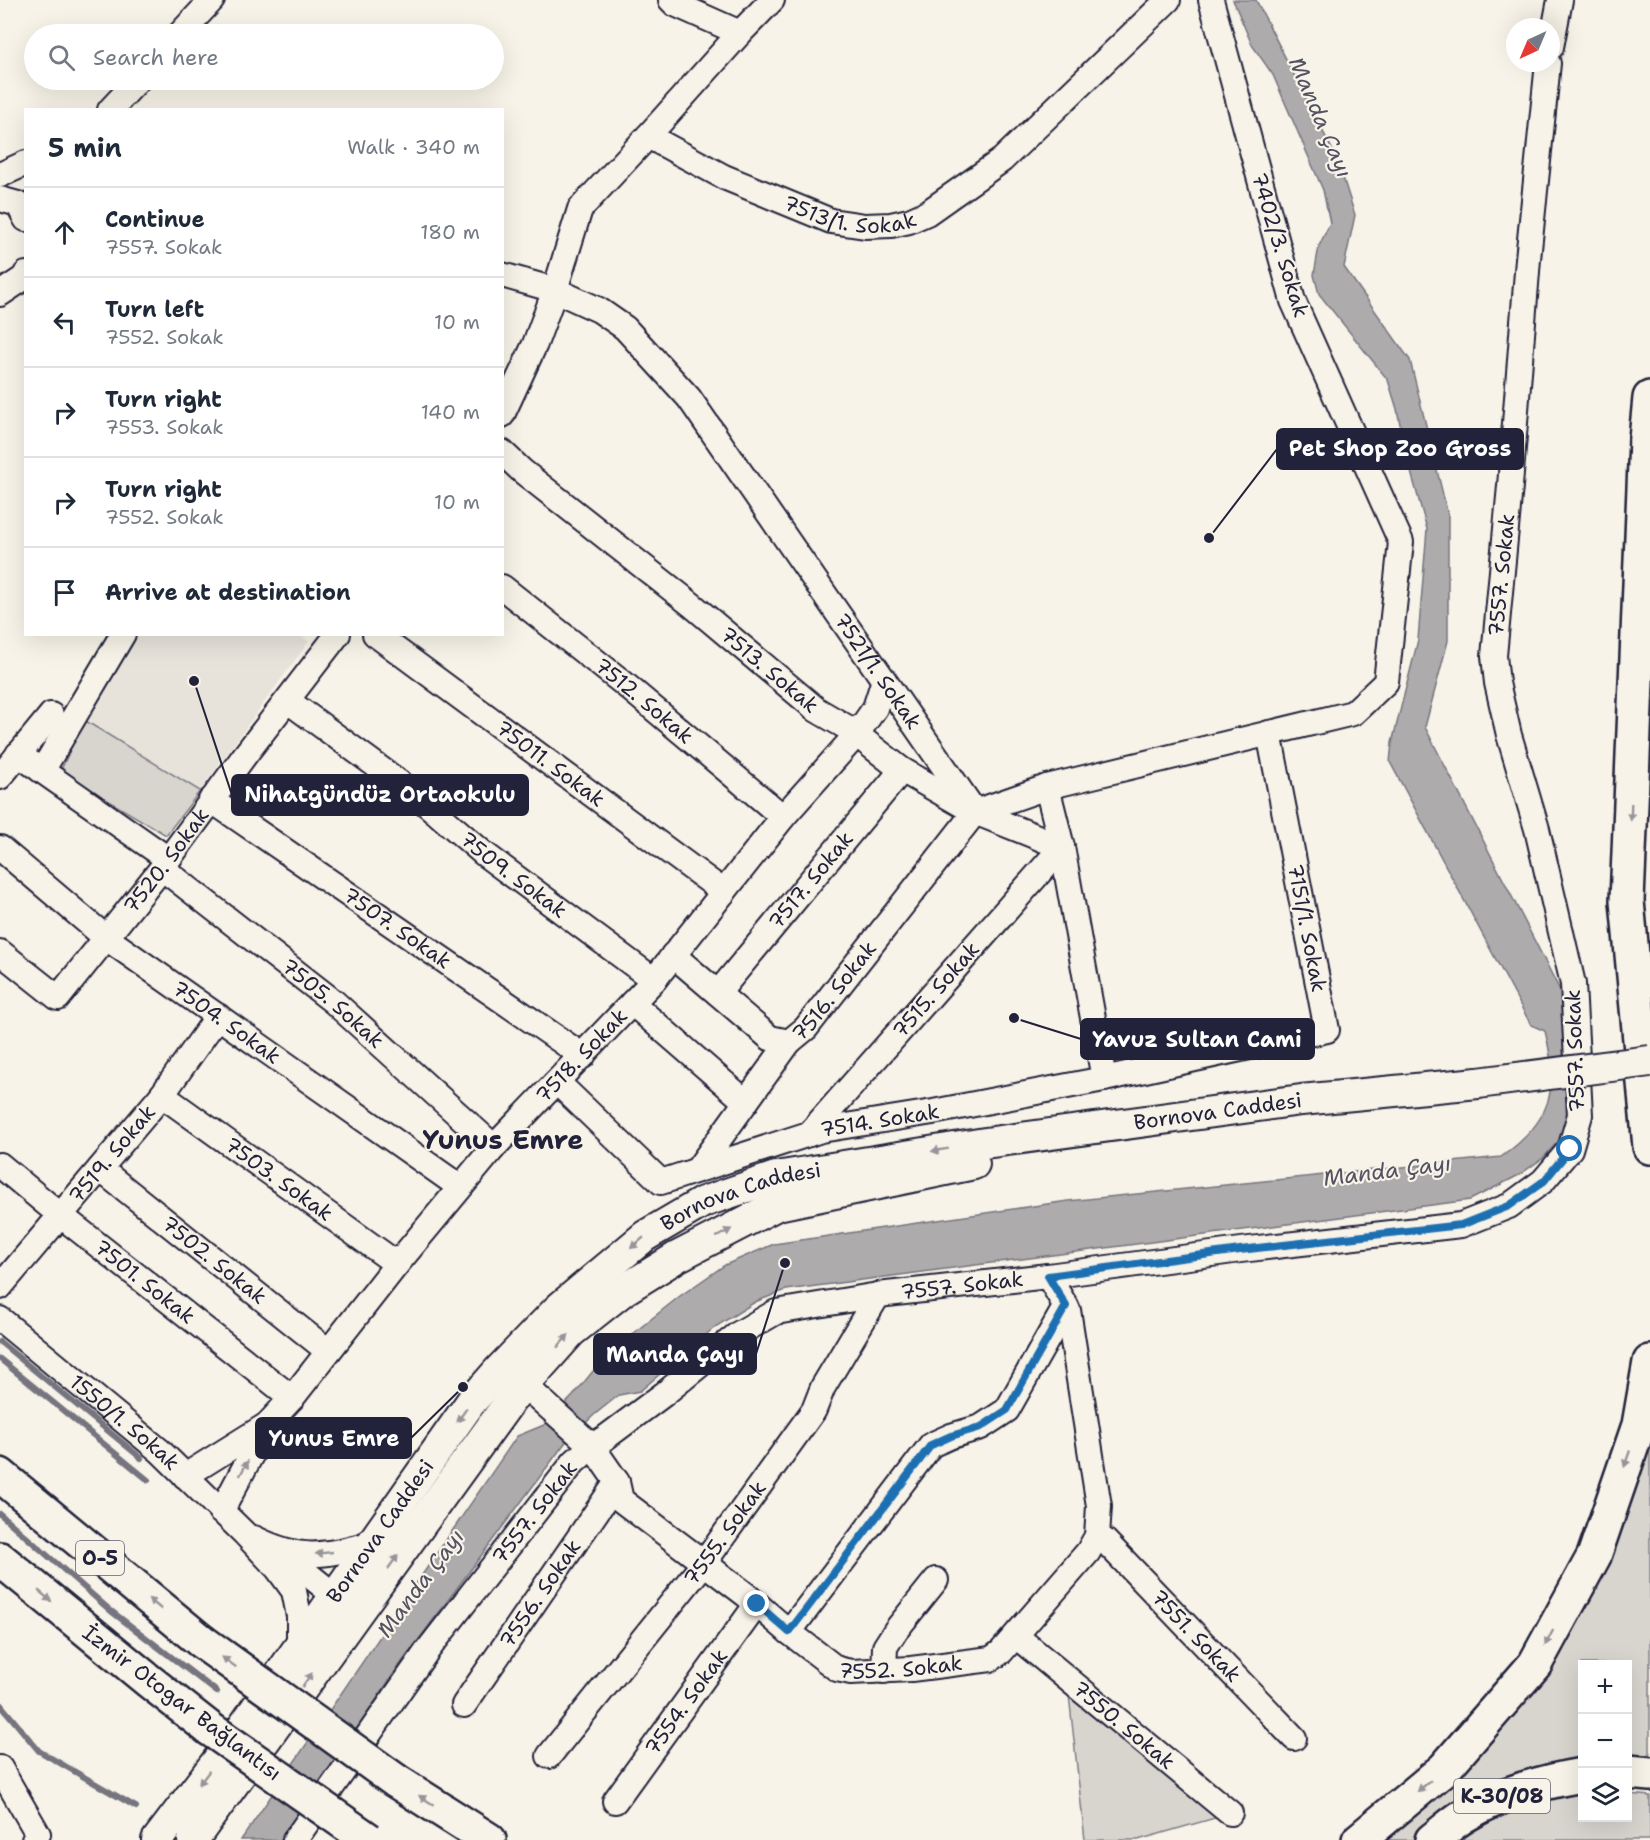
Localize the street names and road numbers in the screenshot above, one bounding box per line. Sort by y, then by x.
street label: 7402/3. Sokak [1245,169,1315,321]
street label: 7513/1. Sokak [779,189,921,240]
street label: 7557. Sokak [1482,512,1521,638]
street label: 7521/1. Sokak [828,608,928,735]
street label: 7513. Sokak [714,620,824,719]
street label: 7512. Sokak [589,652,699,750]
street label: 75011. Sokak [490,714,611,813]
street label: 7520. Sokak [117,802,216,919]
street label: 7509. Sokak [454,825,573,925]
street label: 7517. Sokak [762,826,860,935]
street label: 7151/1. Sokak [1281,861,1333,995]
street label: 7507. Sokak [338,881,457,975]
street label: 7516. Sokak [786,935,883,1048]
street label: 7515. Sokak [886,936,986,1044]
street label: 7505. Sokak [276,952,390,1055]
street label: 7504. Sokak [166,974,286,1070]
street label: 7557. Sokak [1559,989,1591,1113]
street label: 7518. Sokak [530,1002,634,1109]
street label: Bornova Caddesi [1132,1086,1304,1137]
street label: 7514. Sokak [818,1097,942,1144]
street label: 7519. Sokak [63,1099,162,1209]
street label: 7503. Sokak [219,1131,339,1228]
street label: Bornova Caddesi [655,1156,823,1238]
street label: 7502. Sokak [156,1210,272,1311]
street label: 7501. Sokak [88,1233,201,1330]
street label: 7557. Sokak [899,1265,1025,1306]
street label: 1550/1. Sokak [64,1368,186,1477]
street label: Bornova Caddesi [320,1454,440,1609]
street label: 7557. Sokak [486,1455,584,1570]
street label: 7555. Sokak [677,1475,773,1591]
street label: 7556. Sokak [493,1534,587,1653]
road number: O-5 [76,1541,124,1575]
street label: 7551. Sokak [1145,1583,1247,1688]
street label: İzmir Otogar Bağlantısı [77,1619,287,1787]
street label: 7554. Sokak [639,1643,734,1761]
street label: 7552. Sokak [836,1649,964,1686]
street label: 7550. Sokak [1067,1675,1181,1776]
road number: K-30/08 [1454,1779,1550,1813]

